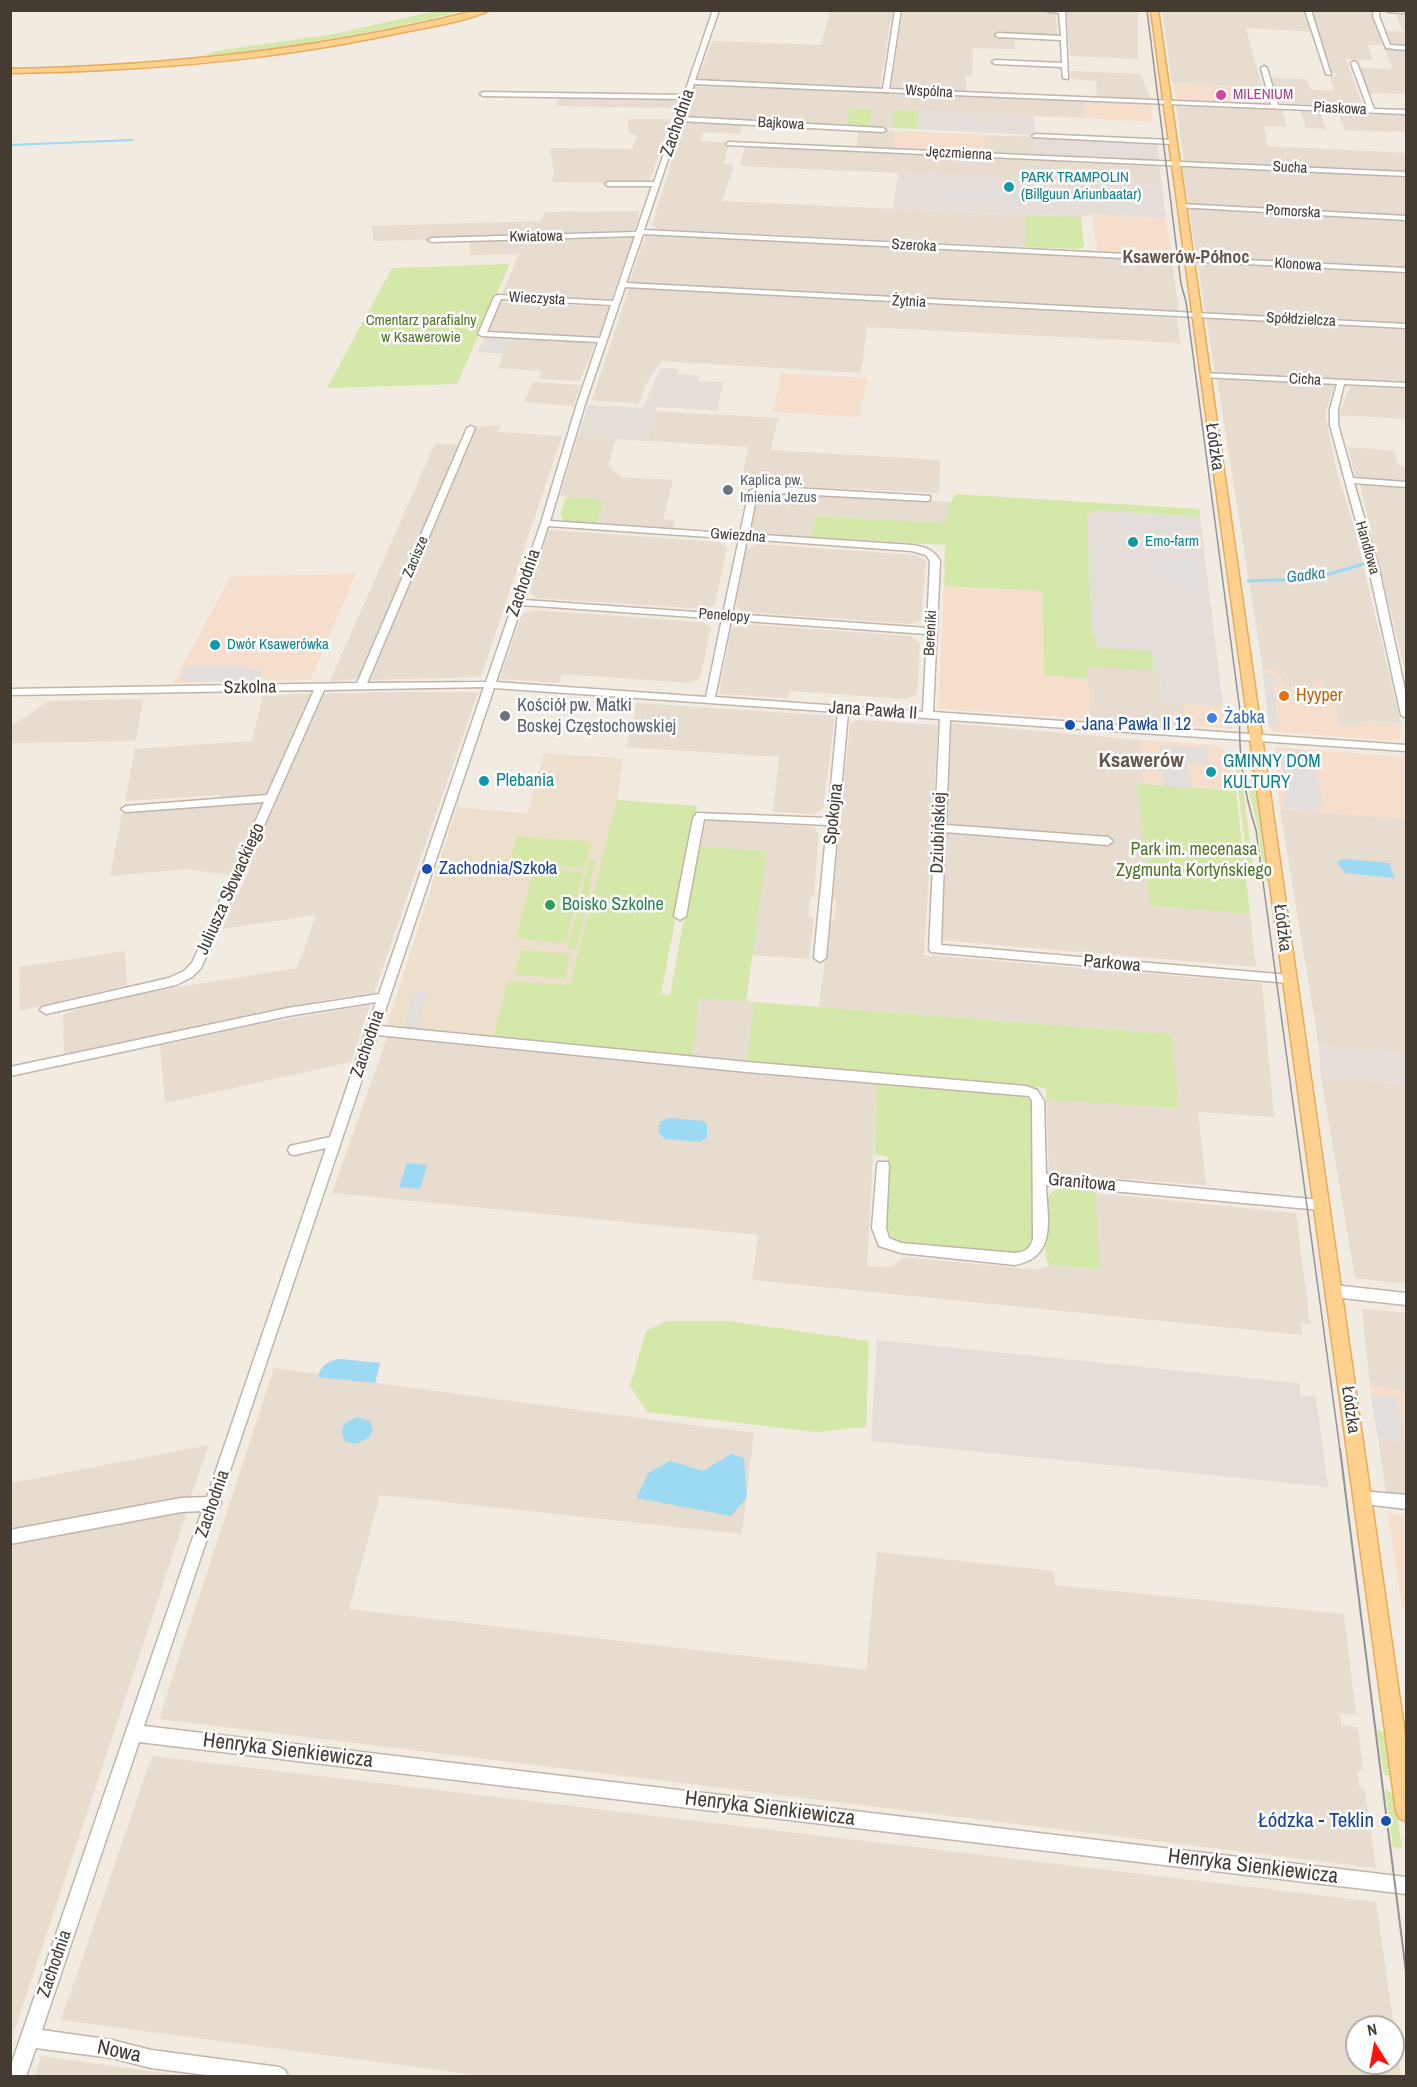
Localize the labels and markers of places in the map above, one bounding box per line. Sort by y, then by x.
place label: MILENIUM [1233,86,1293,104]
marker: MILENIUM [1214,88,1228,102]
place label: PARK TRAMPOLIN (Billguun Ariunbaatar) [1021,169,1141,204]
marker: PARK TRAMPOLIN (Billguun Ariunbaatar) [1002,180,1016,194]
place label: Kaplica pw. Imienia Jezus [740,472,817,507]
marker: Kaplica pw. Imienia Jezus [721,483,735,497]
place label: Emo-farm [1145,533,1199,551]
marker: Emo-farm [1126,535,1140,549]
place label: Dwór Ksawerówka [227,636,329,654]
marker: Dwór Ksawerówka [208,638,222,652]
place label: Hyyper [1296,685,1343,707]
marker: Hyyper [1277,689,1291,703]
place label: Kościół pw. Matki Boskej Częstochowskiej [517,695,676,738]
place label: Żabka [1224,707,1265,729]
marker: Kościół pw. Matki Boskej Częstochowskiej [498,709,512,723]
marker: Żabka [1205,711,1219,725]
place label: Jana Pawła II 12 [1082,714,1191,736]
marker: Jana Pawła II 12 [1063,718,1077,732]
place label: GMINNY DOM KULTURY [1223,751,1321,794]
marker: GMINNY DOM KULTURY [1204,765,1218,779]
place label: Plebania [496,770,554,792]
marker: Plebania [477,774,491,788]
place label: Zachodnia/Szkoła [439,858,557,880]
marker: Zachodnia/Szkoła [420,862,434,876]
place label: Boisko Szkolne [562,894,664,916]
marker: Boisko Szkolne [543,898,557,912]
place label: Łódzka - Teklin [1258,1808,1374,1834]
marker: Łódzka - Teklin [1379,1814,1393,1828]

